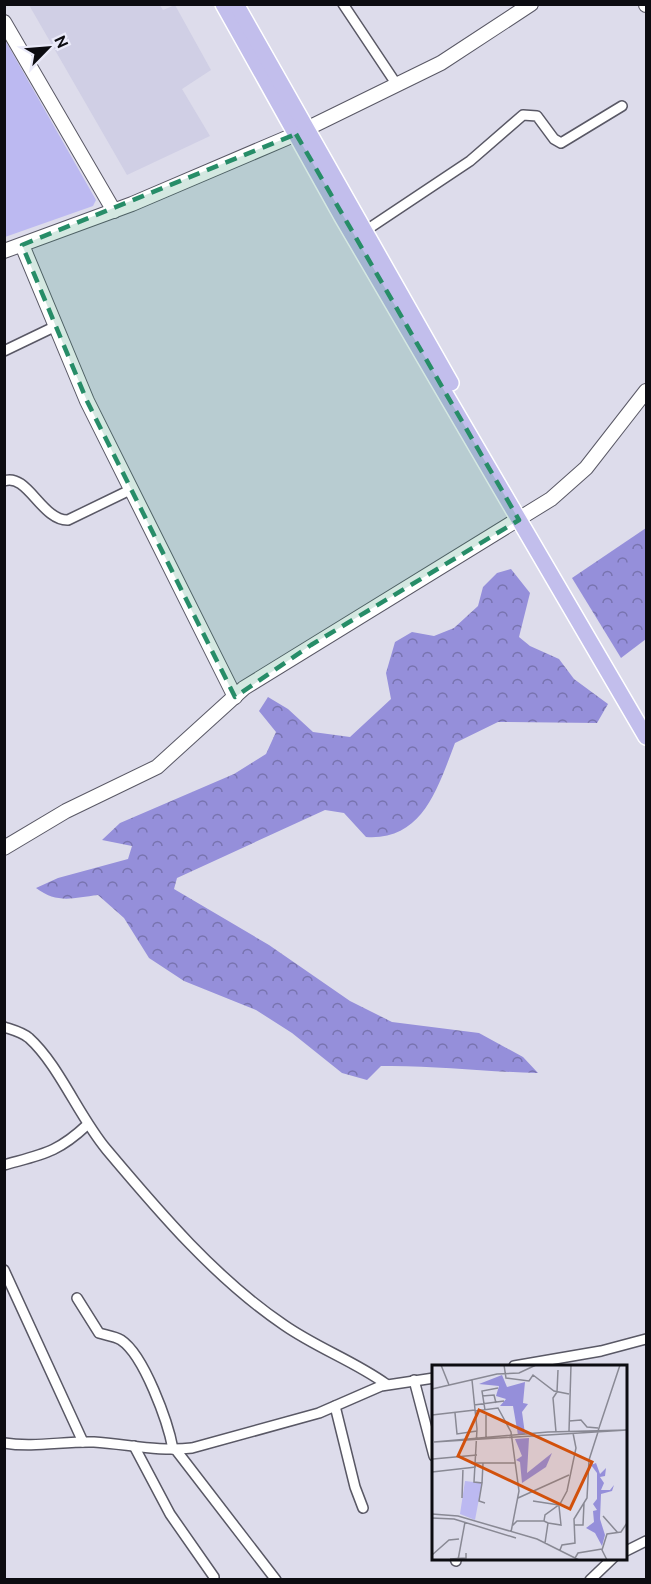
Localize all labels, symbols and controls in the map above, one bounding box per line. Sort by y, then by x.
north arrow [18,18,78,78]
text: N [51,32,72,51]
inset map [432,1365,627,1560]

